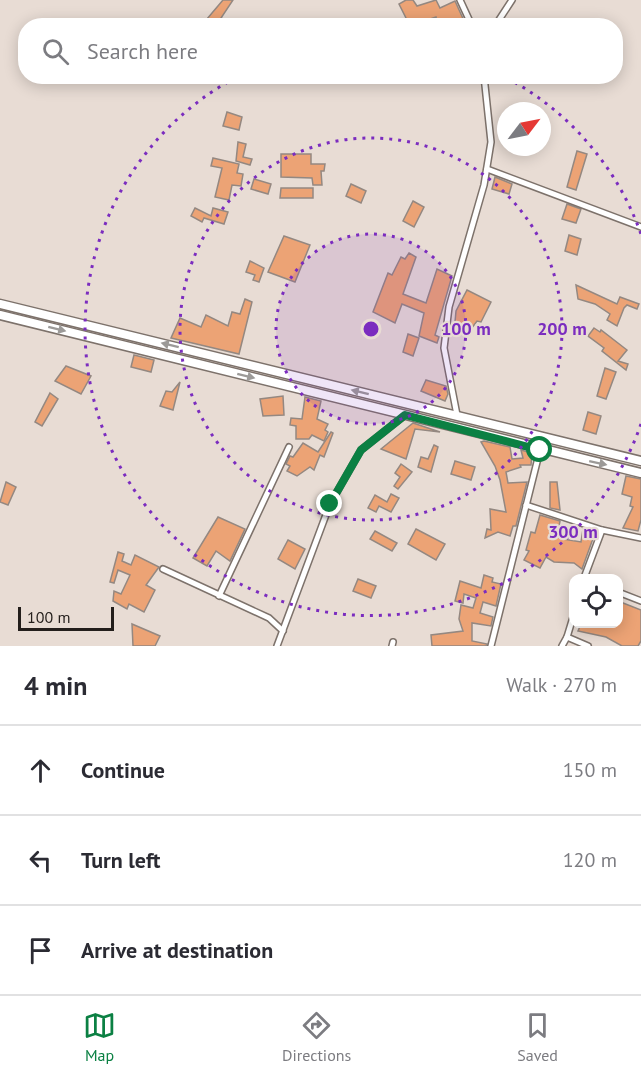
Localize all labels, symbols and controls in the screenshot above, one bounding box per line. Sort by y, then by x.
search box [18,18,623,84]
icon: search [39,35,72,68]
text: Search here [87,37,198,65]
north arrow [497,102,551,156]
text: 100 m [441,317,491,340]
text: 200 m [537,317,587,340]
centre of rings [361,319,381,339]
one-way arrow [48,325,66,335]
one-way arrow [161,340,180,350]
one-way arrow [237,371,255,381]
one-way arrow [351,386,369,396]
route start [526,436,552,462]
one-way arrow [589,459,608,469]
route end [316,490,342,516]
text: 300 m [548,520,598,543]
map controls [569,574,623,628]
button: locate [569,574,623,628]
scale bar [18,604,114,632]
text: 100 m [27,607,70,627]
text: 4 min [24,669,87,702]
text: Walk · 270 m [506,672,617,698]
icon: ahead [24,754,57,787]
text: Continue [81,756,165,784]
text: 150 m [563,757,617,783]
icon: left [24,844,57,877]
text: Turn left [81,846,161,874]
text: 120 m [563,847,617,873]
icon: arrive [24,934,57,967]
text: Arrive at destination [81,936,273,964]
tab: Map [83,1009,116,1065]
tab: Directions [282,1009,351,1065]
tab: Saved [517,1009,558,1065]

